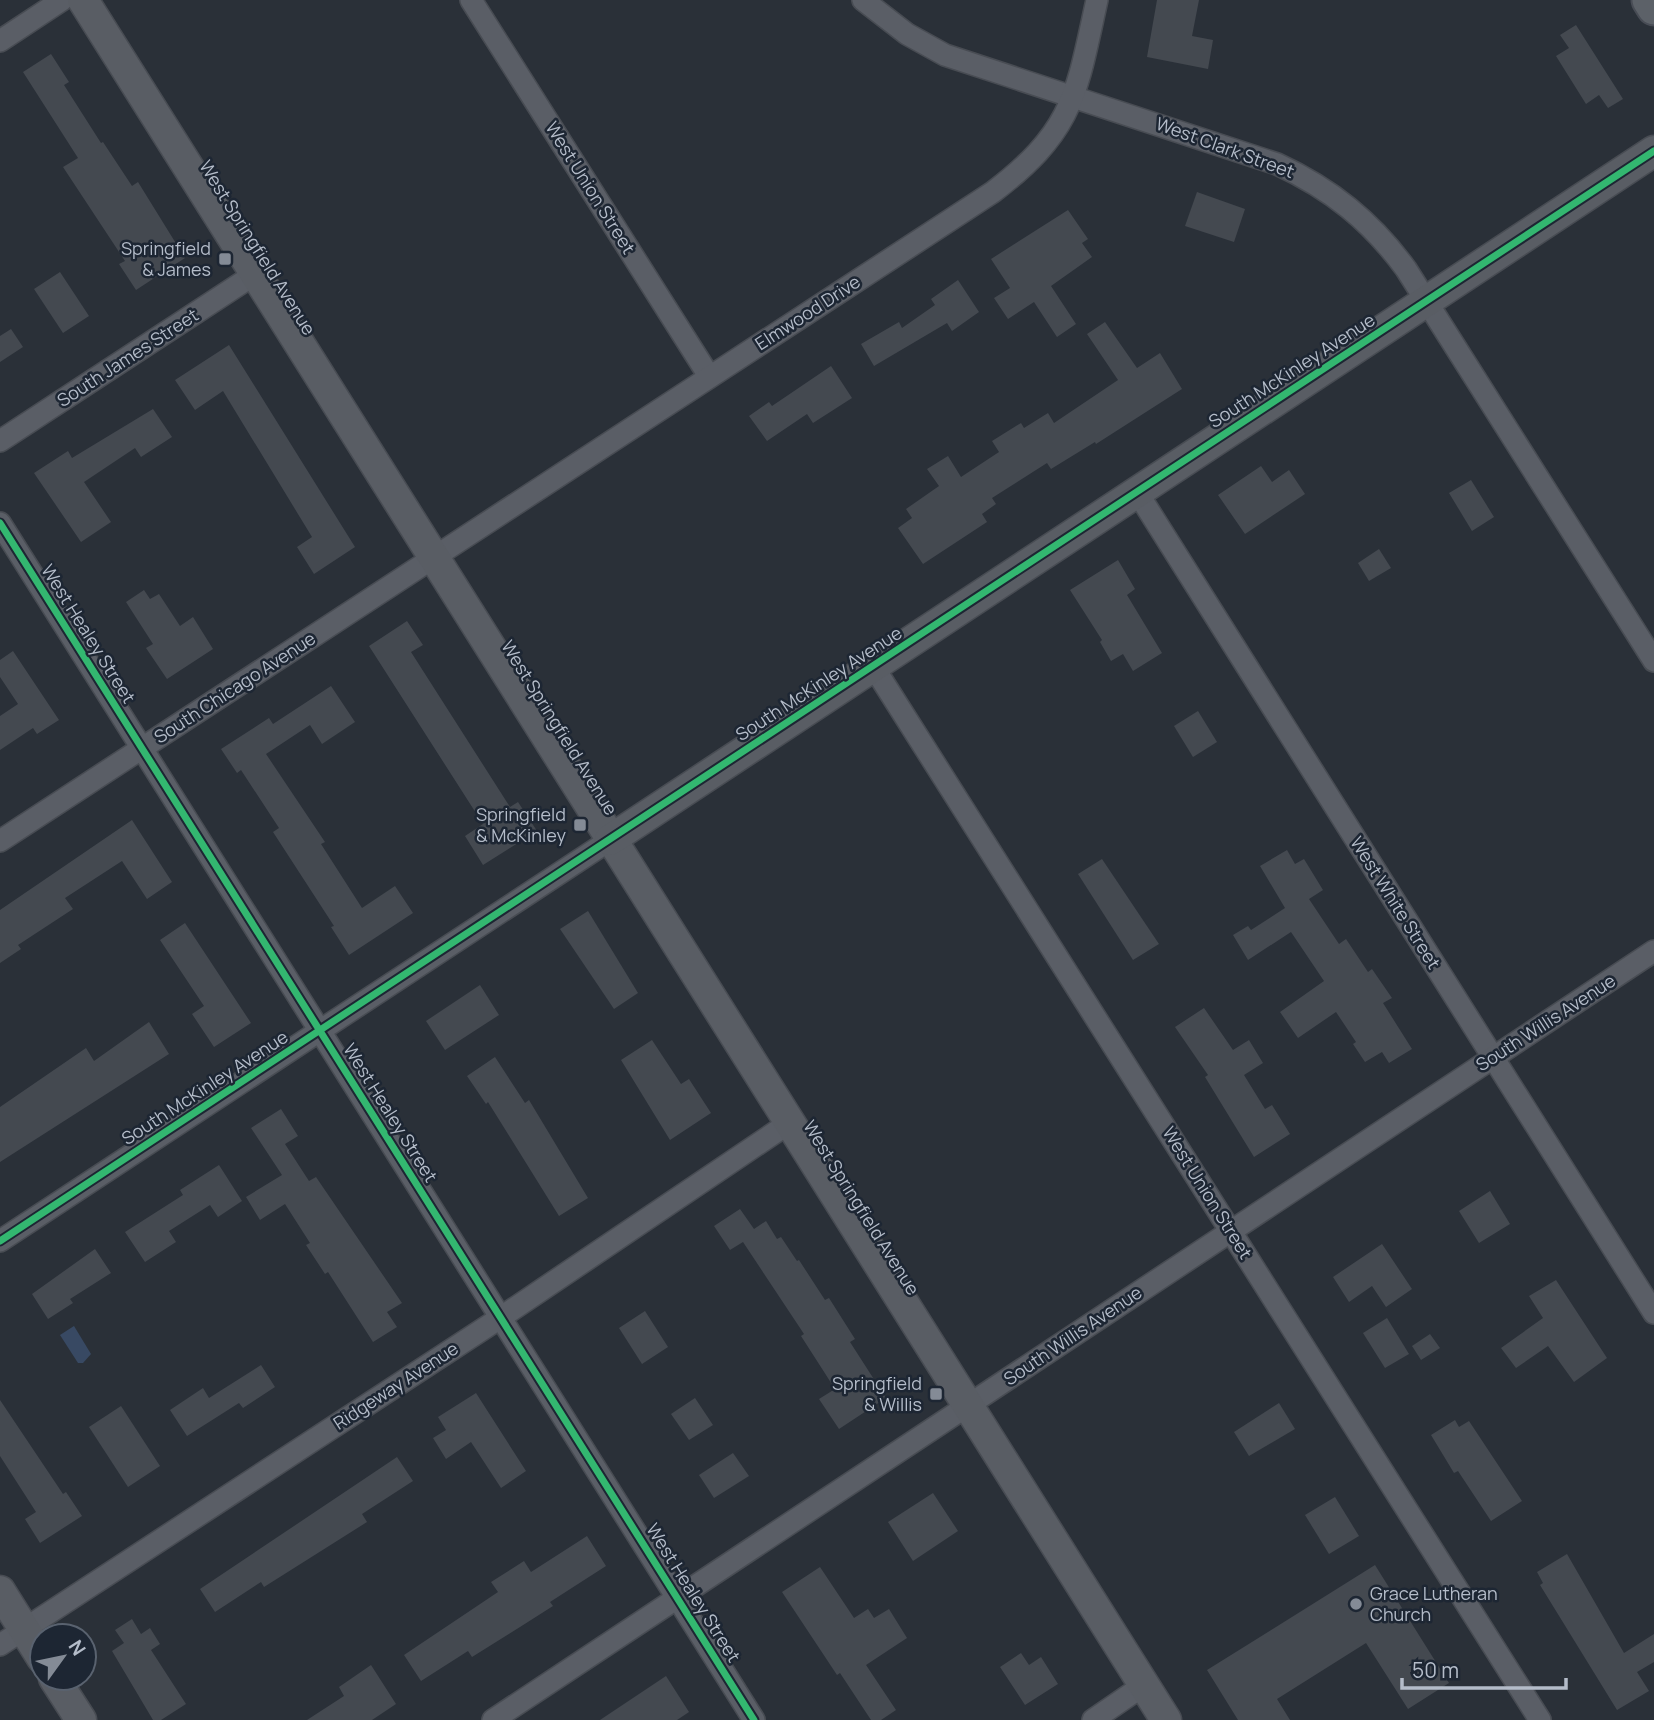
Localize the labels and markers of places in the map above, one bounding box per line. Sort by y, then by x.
place label: Springfield & James [121,236,211,281]
marker: Springfield & James [217,251,233,267]
place label: Springfield & McKinley [476,802,566,847]
marker: Springfield & McKinley [572,817,588,833]
place label: Springfield & Willis [832,1371,922,1416]
marker: Springfield & Willis [928,1386,944,1402]
place label: Grace Lutheran Church [1370,1581,1498,1626]
marker: Grace Lutheran Church [1348,1596,1364,1612]

